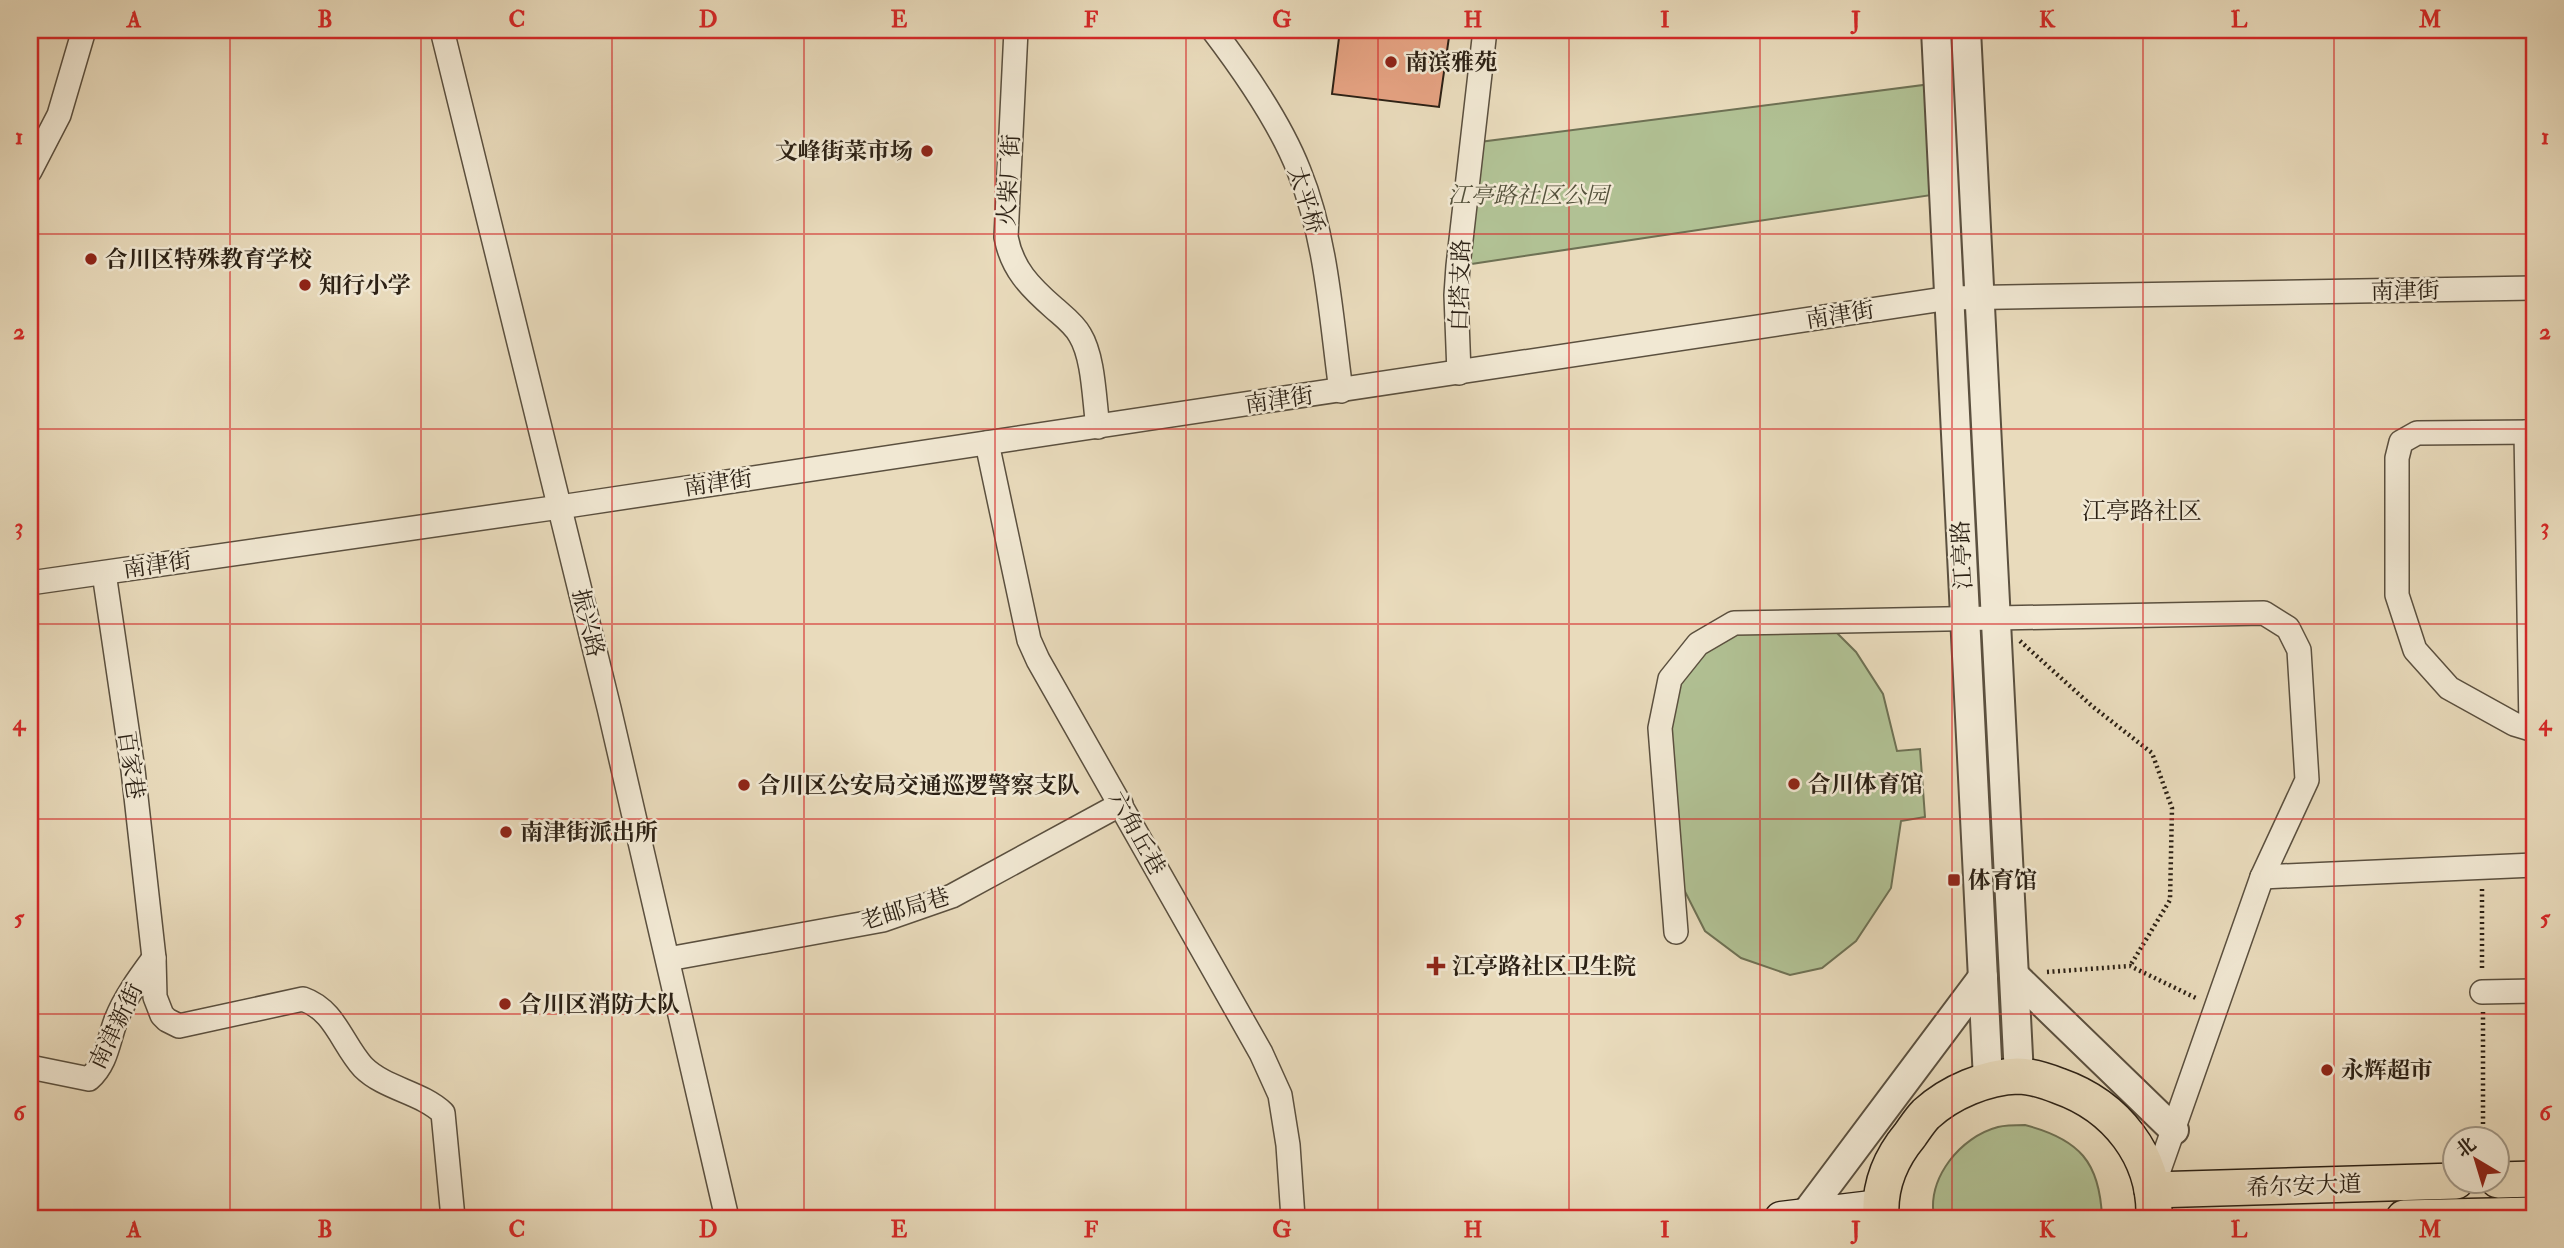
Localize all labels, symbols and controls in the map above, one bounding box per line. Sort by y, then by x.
text: A [126,5,142,34]
text: B [317,5,333,34]
text: C [509,5,525,34]
text: D [699,5,717,34]
text: E [891,5,908,34]
text: F [1084,5,1099,34]
text: G [1272,5,1292,34]
text: H [1464,5,1483,34]
text: I [1660,5,1670,34]
text: J [1850,5,1861,35]
text: K [2039,5,2056,34]
text: L [2231,5,2248,34]
text: M [2418,5,2441,34]
place label: 南滨雅苑 [1405,48,1497,77]
marker: 南滨雅苑 [1383,54,1399,70]
text: 1 [15,122,23,151]
text: 1 [2541,122,2549,151]
street label: 火柴厂街 [992,133,1026,227]
place label: 文峰街菜市场 [775,137,913,166]
marker: 文峰街菜市场 [919,143,935,159]
street label: 太平桥 [1282,163,1330,237]
park label: 江亭路社区公园 [1448,181,1613,210]
street label: 白塔支路 [1444,239,1476,331]
place label: 合川区特殊教育学校 [105,245,312,274]
marker: 合川区特殊教育学校 [83,251,99,267]
place label: 知行小学 [319,271,411,300]
street label: 南津街 [2370,276,2440,306]
marker: 知行小学 [297,277,313,293]
street label: 南津街 [1804,295,1876,335]
text: 2 [13,317,25,346]
text: 2 [2539,317,2551,346]
street label: 南津街 [1243,381,1315,419]
street label: 南津街 [682,464,754,502]
district label: 江亭路社区 [2082,496,2202,527]
text: 3 [15,512,23,541]
text: 3 [2541,512,2549,541]
street label: 江亭路 [1946,520,1978,590]
street label: 南津街 [121,546,193,584]
street label: 振兴路 [566,586,610,660]
text: 4 [12,708,27,737]
text: 4 [2538,708,2553,737]
street label: 百家巷 [112,729,150,801]
place label: 合川体育馆 [1808,770,1923,799]
place label: 合川区公安局交通巡逻警察支队 [758,771,1080,800]
marker: 合川体育馆 [1786,776,1802,792]
marker: 合川区公安局交通巡逻警察支队 [736,777,752,793]
street label: 六角丘巷 [1102,786,1172,880]
place label: 南津街派出所 [520,818,658,847]
marker: 南津街派出所 [498,824,514,840]
place label: 体育馆 [1968,866,2037,895]
marker: 体育馆 [1946,872,1962,888]
street label: 老邮局巷 [857,882,953,936]
text: 5 [14,903,25,932]
text: 5 [2540,903,2551,932]
place label: 江亭路社区卫生院 [1452,952,1636,981]
marker: 江亭路社区卫生院 [1426,956,1446,976]
street label: 南津新街 [83,978,149,1074]
place label: 合川区消防大队 [519,990,680,1019]
marker: 合川区消防大队 [497,996,513,1012]
place label: 永辉超市 [2341,1056,2433,1085]
marker: 永辉超市 [2319,1062,2335,1078]
text: 6 [13,1098,27,1127]
text: 6 [2539,1098,2553,1127]
north arrow [2442,1126,2512,1196]
text: 北 [2451,1132,2481,1163]
street label: 希尔安大道 [2246,1170,2362,1202]
text: A [126,1215,142,1244]
text: B [317,1215,333,1244]
text: C [509,1215,525,1244]
text: D [699,1215,717,1244]
text: E [891,1215,908,1244]
text: F [1084,1215,1099,1244]
text: G [1272,1215,1292,1244]
text: H [1464,1215,1483,1244]
text: I [1660,1215,1670,1244]
text: J [1850,1215,1861,1245]
text: K [2039,1215,2056,1244]
text: L [2231,1215,2248,1244]
text: M [2418,1215,2441,1244]

